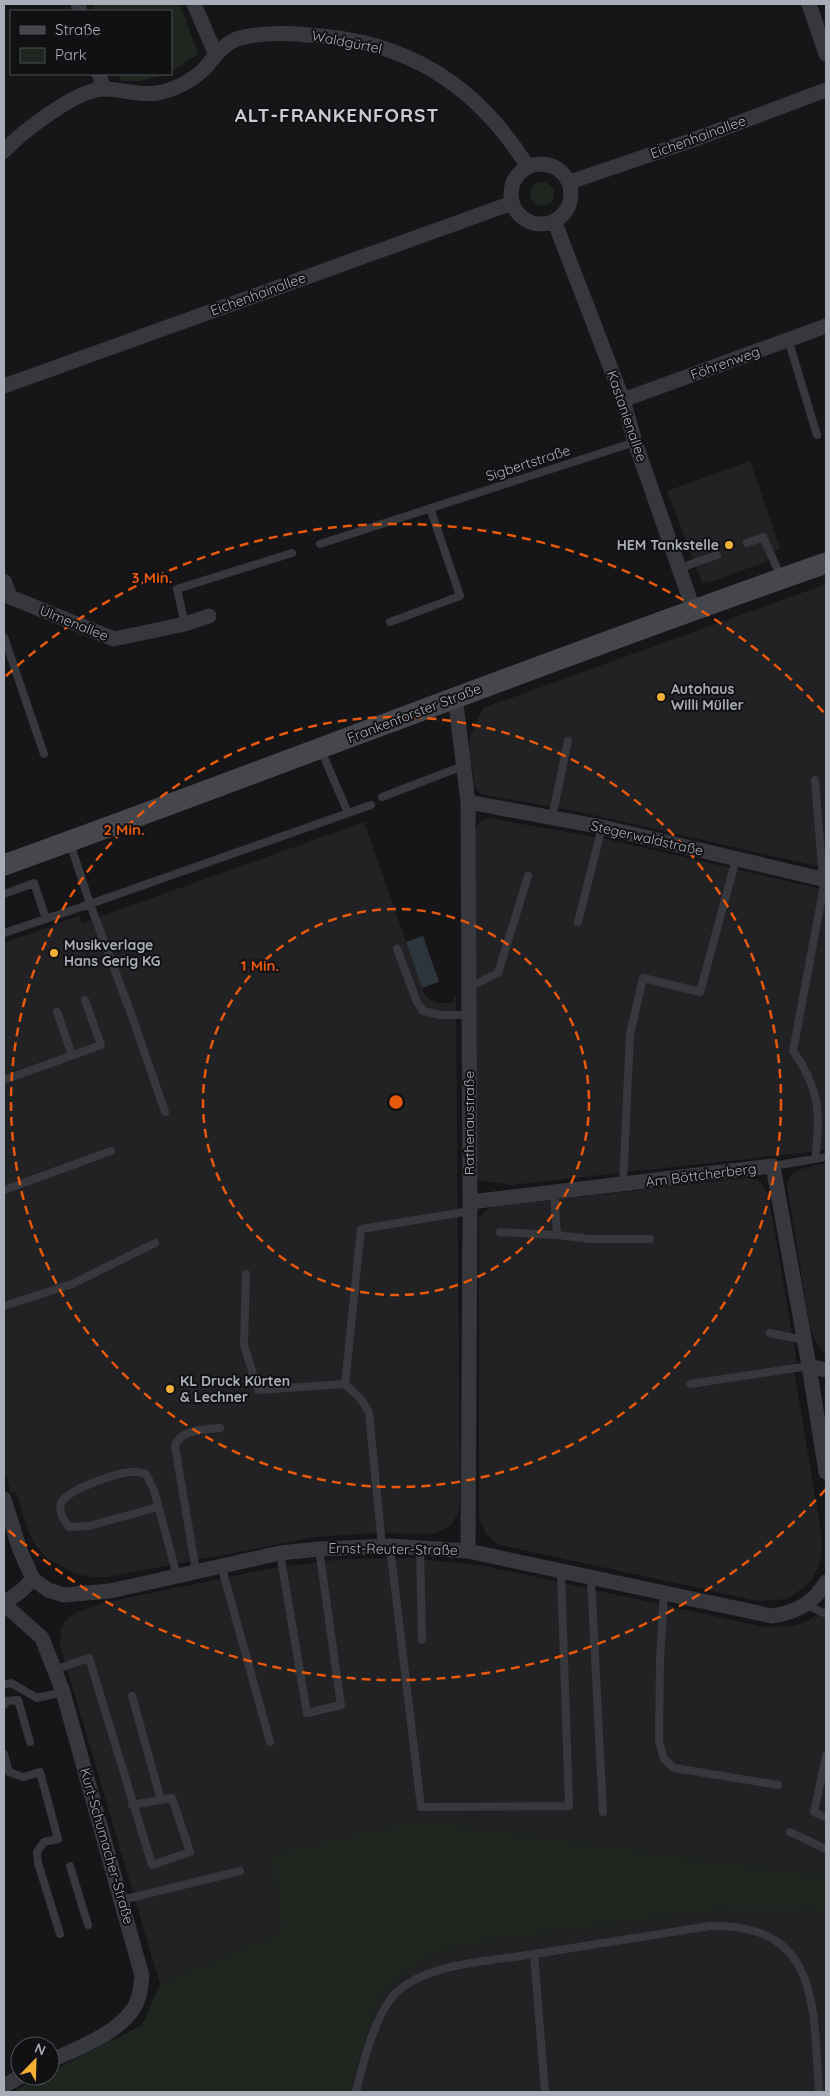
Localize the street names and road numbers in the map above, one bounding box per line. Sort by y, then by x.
street label: Waldgürtel [310,26,384,58]
street label: Eichenhainallee [648,111,748,163]
street label: Eichenhainallee [208,268,308,320]
street label: Föhrenweg [688,342,762,384]
street label: Kastanienallee [603,368,651,464]
street label: Sigbertstraße [483,441,573,485]
street label: Ulmenallee [37,601,111,645]
street label: Frankenforster Straße [344,679,484,747]
street label: Stegerwaldstraße [589,816,705,860]
street label: Rathenaustraße [460,1071,478,1175]
street label: Am Böttcherberg [645,1159,757,1191]
street label: Ernst-Reuter-Straße [328,1539,458,1559]
street label: Kurt-Schumacher-Straße [76,1766,138,1926]

